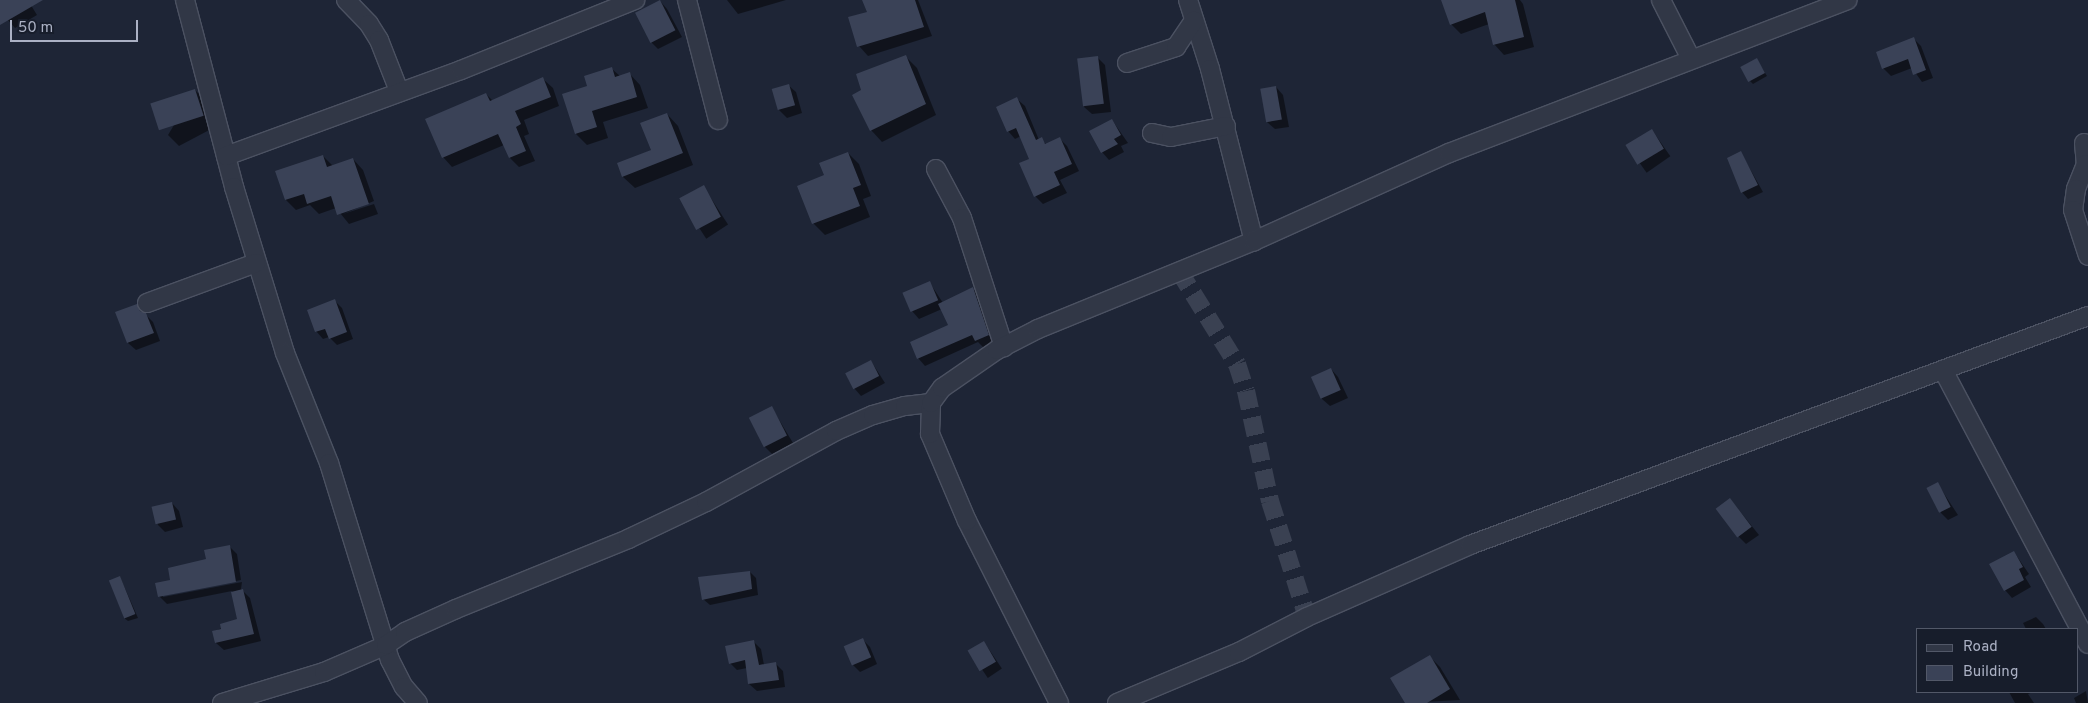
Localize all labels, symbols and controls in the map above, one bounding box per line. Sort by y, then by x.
scale bar [12,10,140,42]
text: 50 m [18,19,53,38]
legend [1916,628,2078,693]
text: Road [1963,638,1998,657]
text: Building [1963,663,2018,682]

